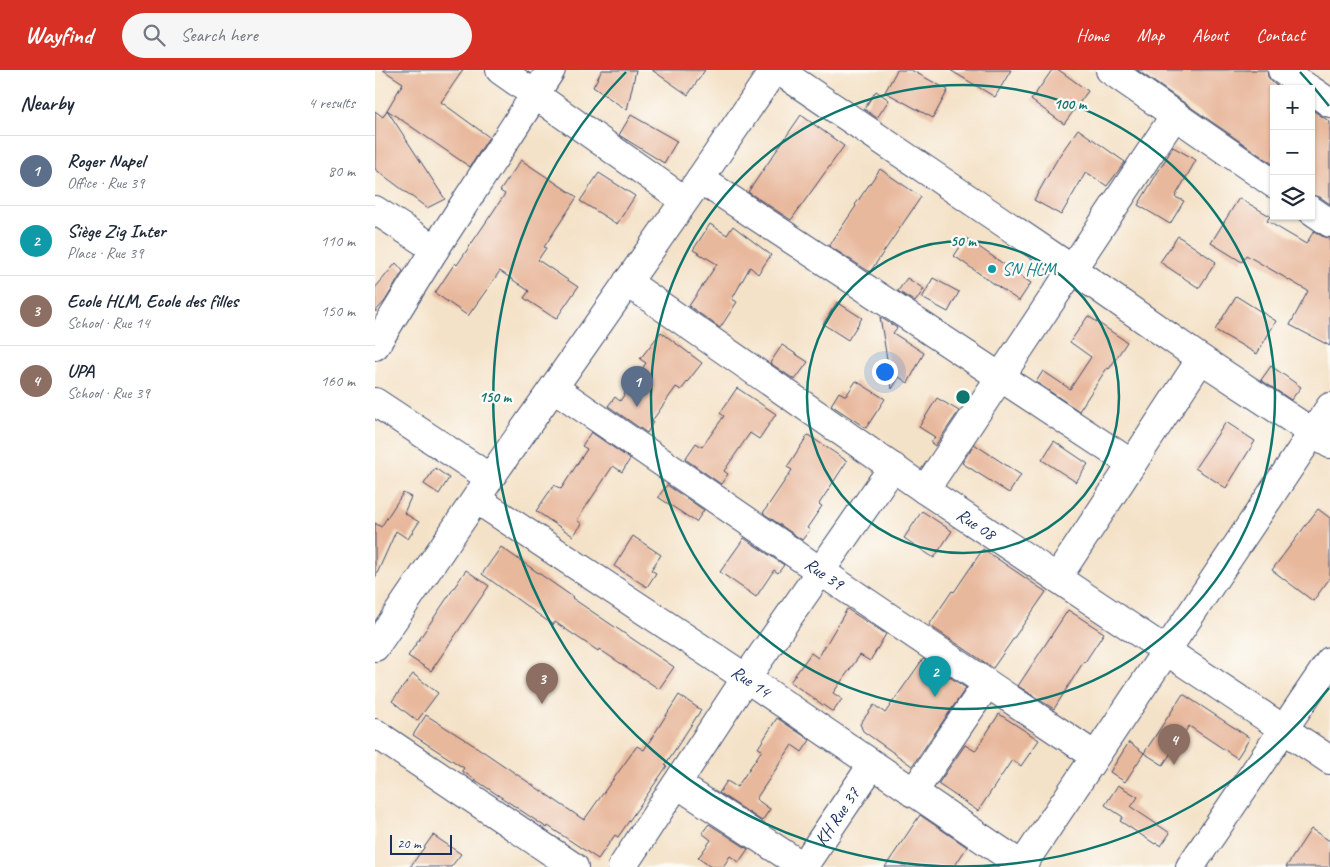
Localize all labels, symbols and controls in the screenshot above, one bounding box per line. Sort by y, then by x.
search box [122,13,472,58]
text: Wayfind [25,20,92,50]
icon: search [140,21,168,49]
text: Search here [180,23,258,47]
text: Home [1076,24,1109,46]
text: Map [1137,24,1164,46]
text: About [1192,24,1228,46]
text: Contact [1256,24,1305,46]
map controls [1270,85,1315,220]
button: + [1270,85,1315,130]
text: Nearby [20,90,73,116]
text: 4 results [308,93,355,113]
text: 100 m [1054,95,1088,114]
button: − [1270,130,1315,175]
text: Roger Napel [67,149,145,173]
text: 1 [32,161,40,181]
text: 80 m [328,161,355,181]
text: Office · Rue 39 [67,173,145,193]
button: layers [1270,175,1315,220]
text: Siège Zig Inter [67,219,166,243]
text: 2 [32,231,40,251]
text: 110 m [321,231,355,251]
text: 50 m [950,232,977,251]
text: Place · Rue 39 [67,243,143,263]
place label: SN HLM [1002,258,1057,280]
marker: SN HLM [986,263,998,275]
text: Ecole HLM, Ecole des filles [67,289,238,313]
text: 3 [32,301,40,321]
text: 150 m [321,301,355,321]
text: School · Rue 14 [67,313,150,333]
text: UPA [67,359,94,383]
your location [872,359,898,385]
pin: 1 [621,366,653,407]
text: 4 [32,371,40,391]
text: 160 m [321,371,355,391]
text: School · Rue 39 [67,383,150,403]
text: 150 m [479,388,513,407]
centre of rings [954,388,972,406]
street label: Rue 08 [953,503,1001,546]
street label: Rue 39 [801,553,849,596]
pin: 2 [919,656,951,697]
street label: Rue 14 [727,661,776,703]
pin: 3 [526,663,558,704]
pin: 4 [1158,724,1190,765]
street label: KH Rue 37 [810,783,865,850]
scale bar [390,832,453,855]
text: 20 m [397,835,421,852]

